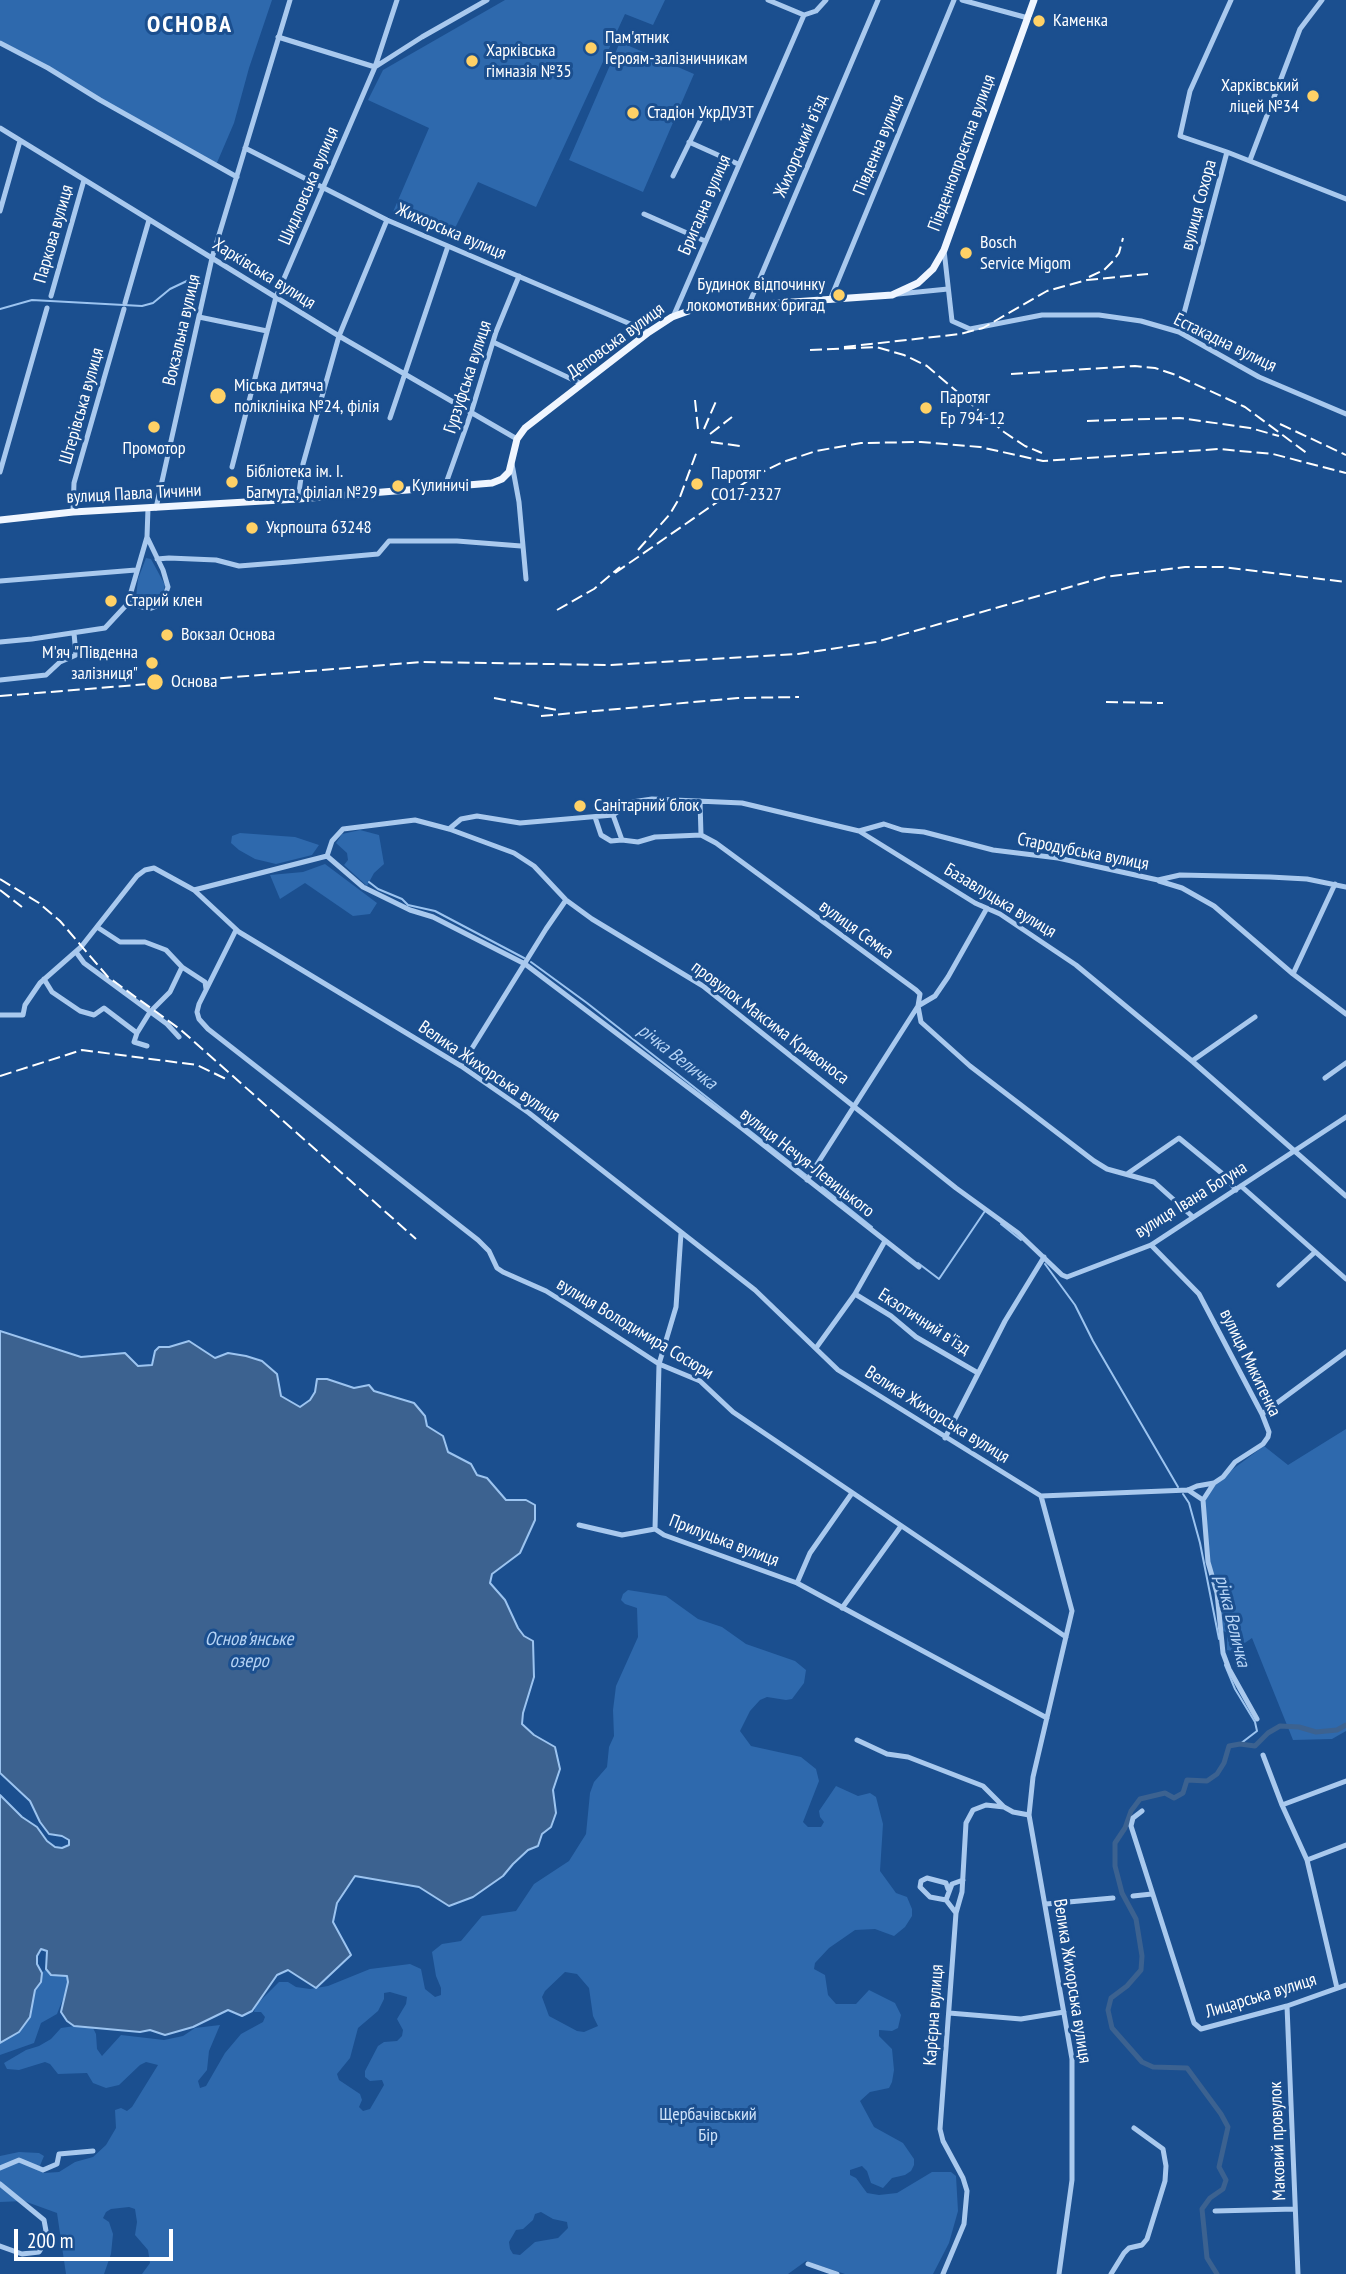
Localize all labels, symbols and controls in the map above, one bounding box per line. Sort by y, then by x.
place label: Каменка [1053,10,1108,32]
district label: ОСНОВА [148,11,232,39]
marker: Каменка [1031,13,1047,29]
place label: Пам'ятник Героям-залізничникам [605,27,748,70]
place label: Харківська гімназія №35 [486,40,572,82]
marker: Пам'ятник Героям-залізничникам [583,40,599,56]
marker: Харківська гімназія №35 [464,53,480,69]
street label: Південнопроєктна вулиця [924,72,1000,234]
place label: Харківський ліцей №34 [1221,75,1299,118]
marker: Харківський ліцей №34 [1305,88,1321,104]
street label: Жихорський в’їзд [770,91,832,201]
street label: Південна вулиця [849,92,909,198]
place label: Стадіон УкрДУЗТ [647,102,754,124]
marker: Стадіон УкрДУЗТ [625,105,641,121]
street label: Шидловська вулиця [274,124,344,248]
street label: Бригадна вулиця [674,152,736,258]
street label: вулиця Сохора [1177,157,1221,253]
street label: Паркова вулиця [30,182,78,286]
street label: Жихорська вулиця [393,199,509,265]
place label: Bosch Service Migom [980,232,1071,274]
street label: Харківська вулиця [209,234,319,314]
marker: Bosch Service Migom [958,245,974,261]
street label: Вокзальна вулиця [159,272,205,388]
place label: Будинок відпочинку локомотивних бригад [687,274,825,316]
marker: Будинок відпочинку локомотивних бригад [831,287,847,303]
street label: Деповська вулиця [563,299,669,383]
street label: Естакадна вулиця [1170,309,1280,377]
street label: Гурзуфська вулиця [440,318,496,436]
street label: Штерівська вулиця [55,346,109,466]
place label: Міська дитяча поліклініка №24, філія [234,375,379,418]
marker: Міська дитяча поліклініка №24, філія [208,386,228,406]
place label: Паротяг Ер 794-12 [940,387,1005,430]
marker: Паротяг Ер 794-12 [918,400,934,416]
marker: Промотор [146,419,162,435]
place label: Промотор [122,438,186,460]
place label: Бібліотека ім. І. Багмута, філіал №29 [246,461,377,504]
place label: Паротяг СО17-2327 [711,463,782,505]
marker: Бібліотека ім. І. Багмута, філіал №29 [224,474,240,490]
place label: Кулиничі [412,475,469,497]
marker: Паротяг СО17-2327 [689,476,705,492]
marker: Кулиничі [390,478,406,494]
street label: вулиця Павла Тичини [66,480,202,508]
place label: Укрпошта 63248 [266,517,372,539]
marker: Укрпошта 63248 [244,520,260,536]
place label: Старий клен [125,590,203,612]
marker: Старий клен [103,593,119,609]
place label: Вокзал Основа [181,624,275,646]
marker: Вокзал Основа [159,627,175,643]
place label: М'яч "Південна залізниця" [42,642,138,684]
marker: М'яч "Південна залізниця" [144,655,160,671]
place label: Основа [171,671,217,693]
marker: Основа [145,672,165,692]
place label: Санітарний блок [594,795,699,817]
marker: Санітарний блок [572,798,588,814]
street label: Стародубська вулиця [1015,829,1151,875]
street label: Базавлуцька вулиця [940,859,1060,943]
street label: вулиця Семка [815,896,897,964]
street label: провулок Максима Кривоноса [687,957,853,1089]
street label: Велика Жихорська вулиця [414,1017,564,1127]
water label: річка Величка [633,1019,721,1095]
street label: вулиця Нечуя-Левицького [735,1104,879,1222]
street label: вулиця Івана Богуна [1131,1157,1251,1243]
street label: вулиця Володимира Сосюри [553,1274,717,1384]
street label: Екзотичний в'їзд [874,1284,974,1360]
street label: вулиця Микитенка [1215,1306,1285,1420]
street label: Велика Жихорська вулиця [861,1362,1013,1468]
street label: Прилуцька вулиця [666,1510,782,1572]
water label: річка Величка [1210,1573,1254,1669]
water label: Основ'янське озеро [205,1629,293,1673]
street label: Велика Жихорська вулиця [1048,1897,1096,2065]
street label: Кар’єрна вулиця [920,1964,948,2066]
street label: Лицарська вулиця [1203,1969,1319,2023]
street label: Маковий провулок [1265,2081,1291,2201]
park label: Щербачівський Бір [659,2104,757,2146]
scale bar [18,2214,177,2258]
text: 200 m [27,2227,73,2254]

